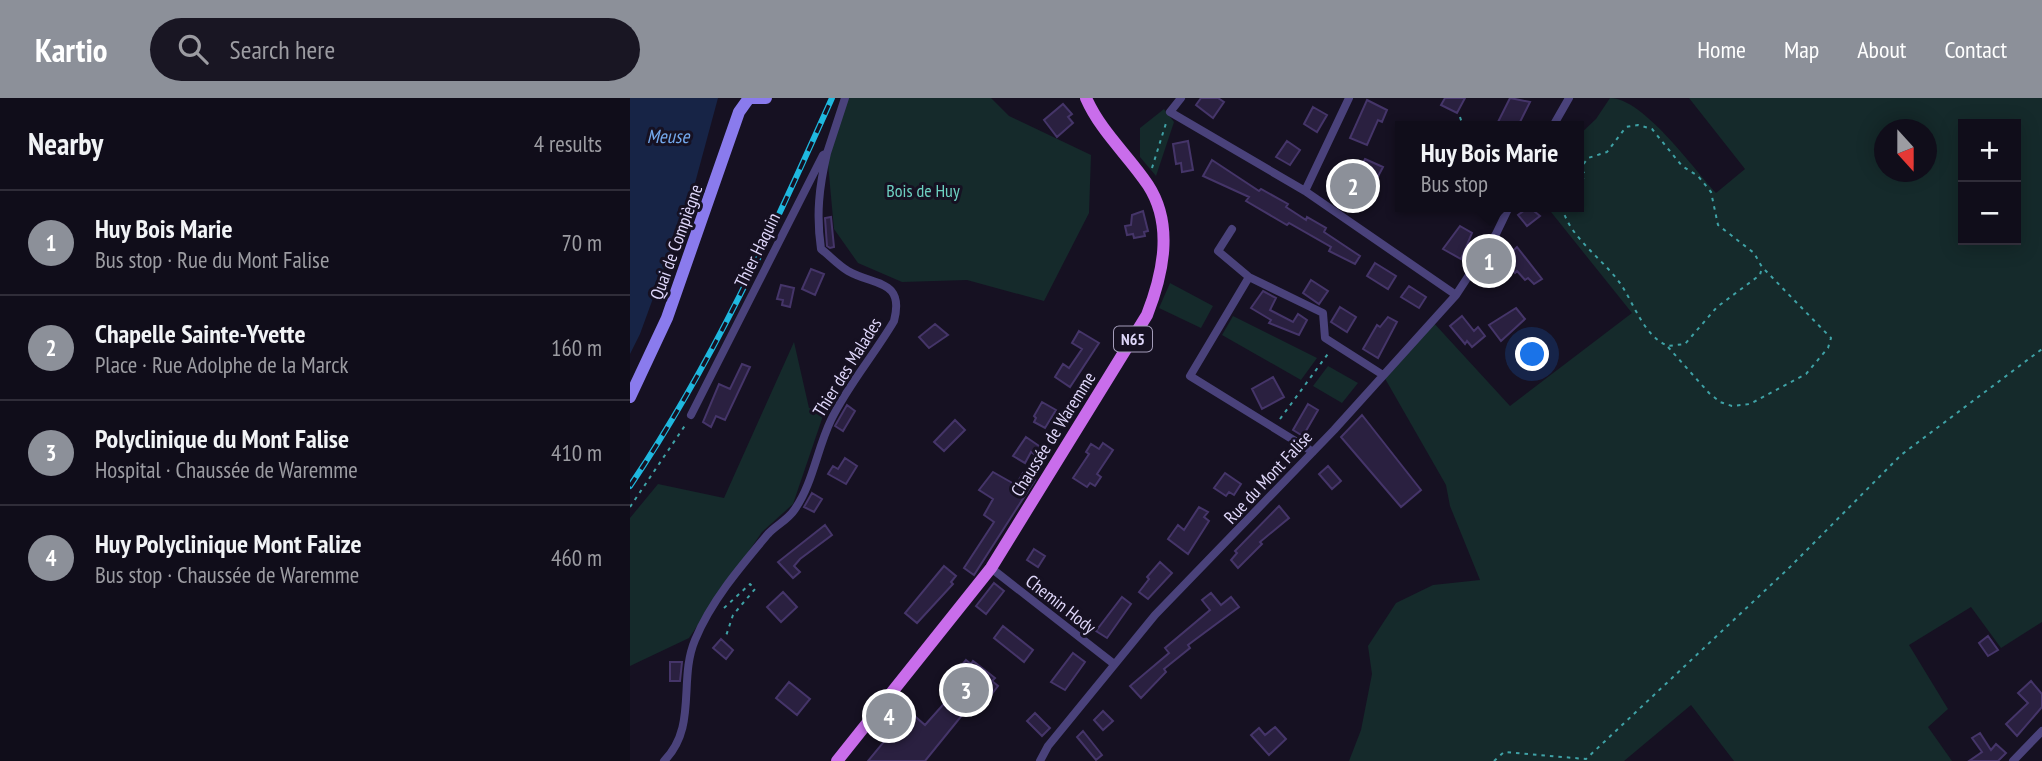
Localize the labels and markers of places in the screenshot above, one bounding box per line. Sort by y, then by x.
pin: 2 [1330,160,1376,212]
pin: 1 [1466,235,1512,287]
pin: 3 [943,664,989,716]
pin: 4 [866,690,912,742]

